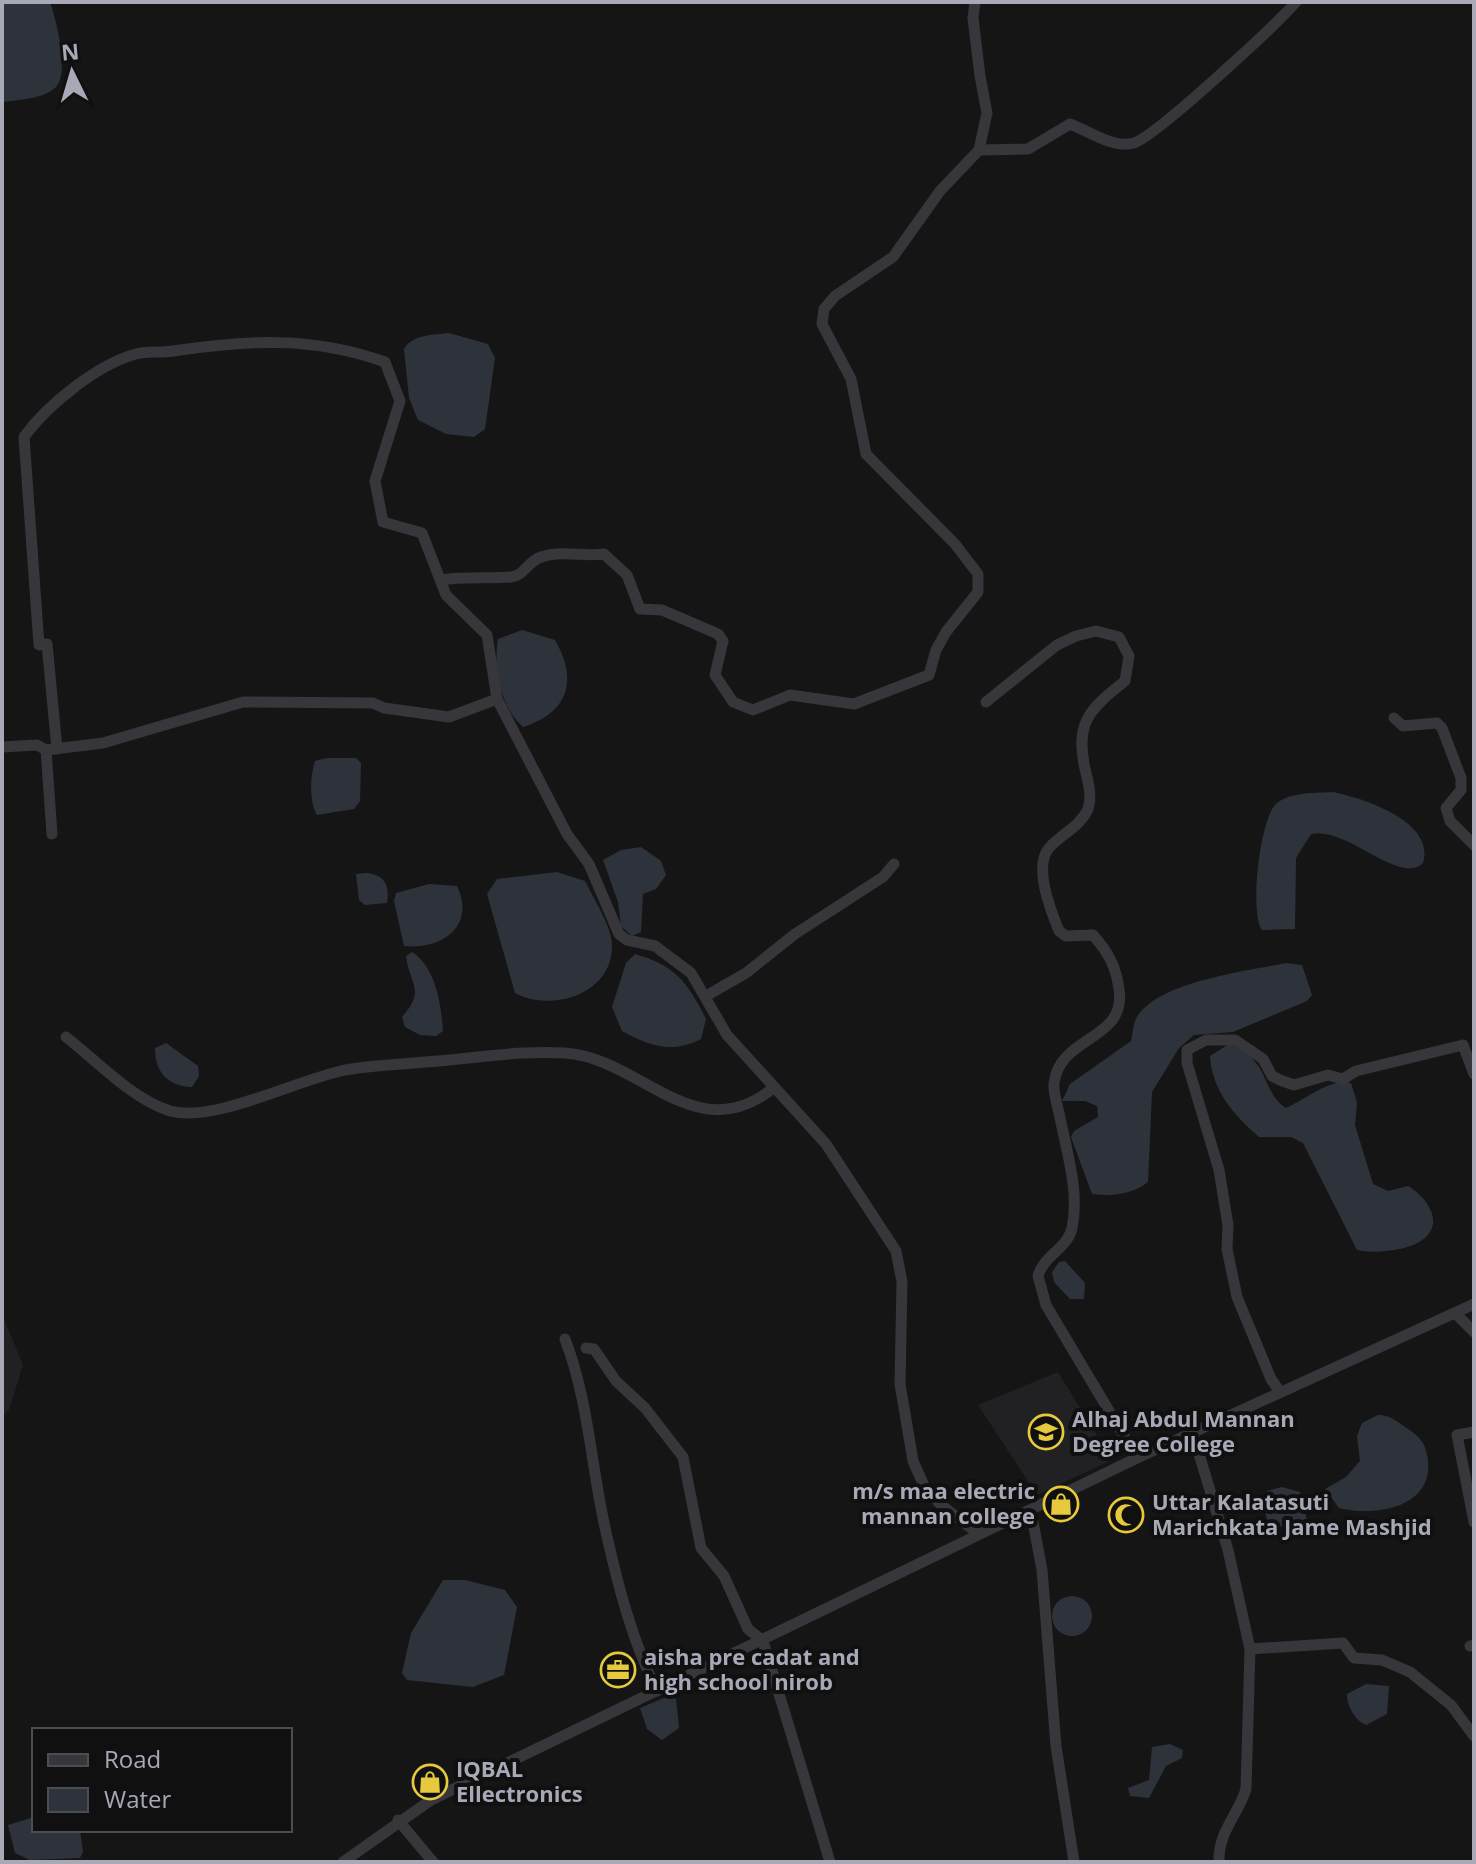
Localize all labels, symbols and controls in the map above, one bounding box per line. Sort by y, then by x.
north arrow [32,32,112,112]
text: N [60,35,80,67]
place label: Alhaj Abdul Mannan Degree College [1072,1403,1295,1458]
school or university icon: Alhaj Abdul Mannan Degree College [1027,1413,1065,1451]
place label: m/s maa electric mannan college [852,1475,1035,1530]
shop icon: m/s maa electric mannan college [1042,1485,1080,1523]
place label: Uttar Kalatasuti Marichkata Jame Mashjid [1152,1486,1432,1541]
mosque icon: Uttar Kalatasuti Marichkata Jame Mashjid [1107,1496,1145,1534]
place label: aisha pre cadat and high school nirob [644,1641,860,1696]
office icon: aisha pre cadat and high school nirob [599,1651,637,1689]
legend [32,1728,292,1832]
text: Road [104,1742,161,1775]
place label: IQBAL Ellectronics [456,1753,583,1808]
shop icon: IQBAL Ellectronics [411,1763,449,1801]
text: Water [104,1782,172,1815]

